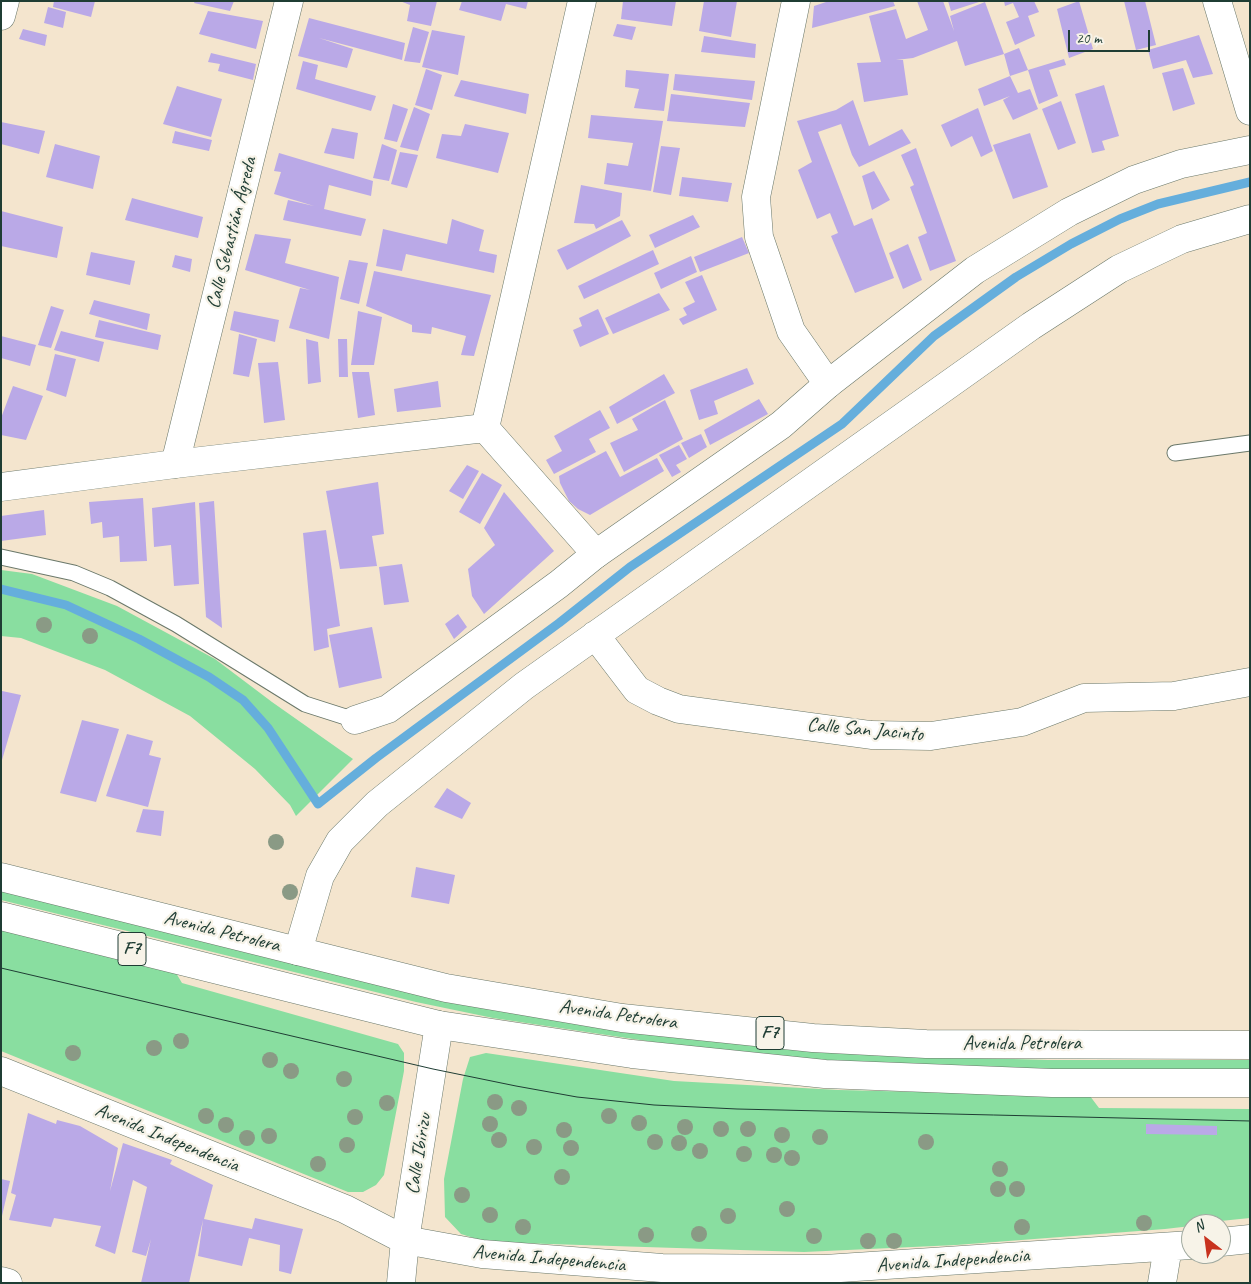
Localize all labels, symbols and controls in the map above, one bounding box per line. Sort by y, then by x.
scale bar [1071,20,1154,52]
text: 20 m [1076,29,1102,48]
street label: Calle Sebastián Ágreda [202,155,262,311]
street label: Calle San Jacinto [806,713,924,747]
street label: Avenida Petrolera [162,906,282,958]
road number: F7 [118,932,146,966]
street label: Avenida Petrolera [558,995,678,1035]
road number: F7 [756,1016,784,1050]
street label: Avenida Petrolera [963,1032,1081,1056]
street label: Avenida Independencia [92,1098,242,1178]
street label: Calle Ibirizu [401,1112,437,1196]
north arrow [1181,1214,1231,1264]
text: N [1191,1217,1207,1236]
street label: Avenida Independencia [472,1240,626,1278]
street label: Avenida Independencia [876,1244,1030,1278]

